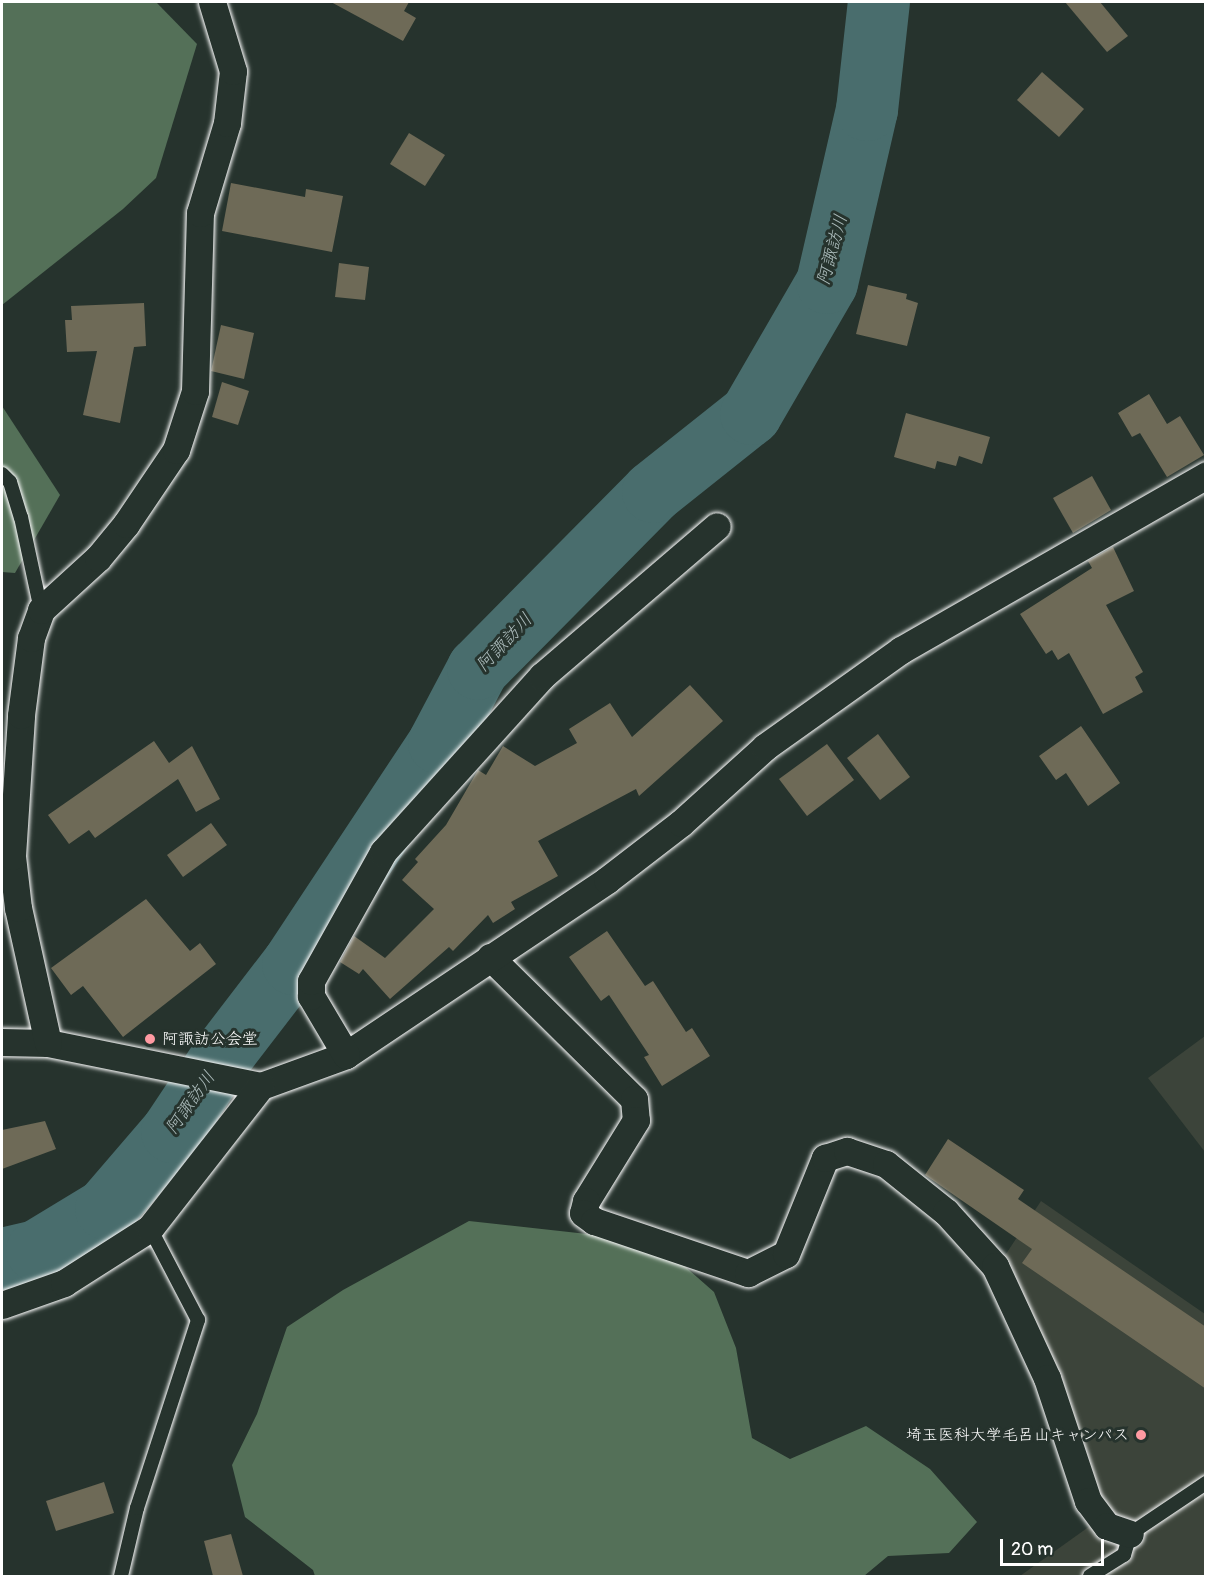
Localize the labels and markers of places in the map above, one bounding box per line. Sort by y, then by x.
place label: 阿諏訪公会堂 [162,1029,258,1049]
marker: 阿諏訪公会堂 [143,1032,157,1046]
place label: 埼玉医科大学毛呂山キャンパス [905,1425,1129,1445]
marker: 埼玉医科大学毛呂山キャンパス [1134,1428,1148,1442]

